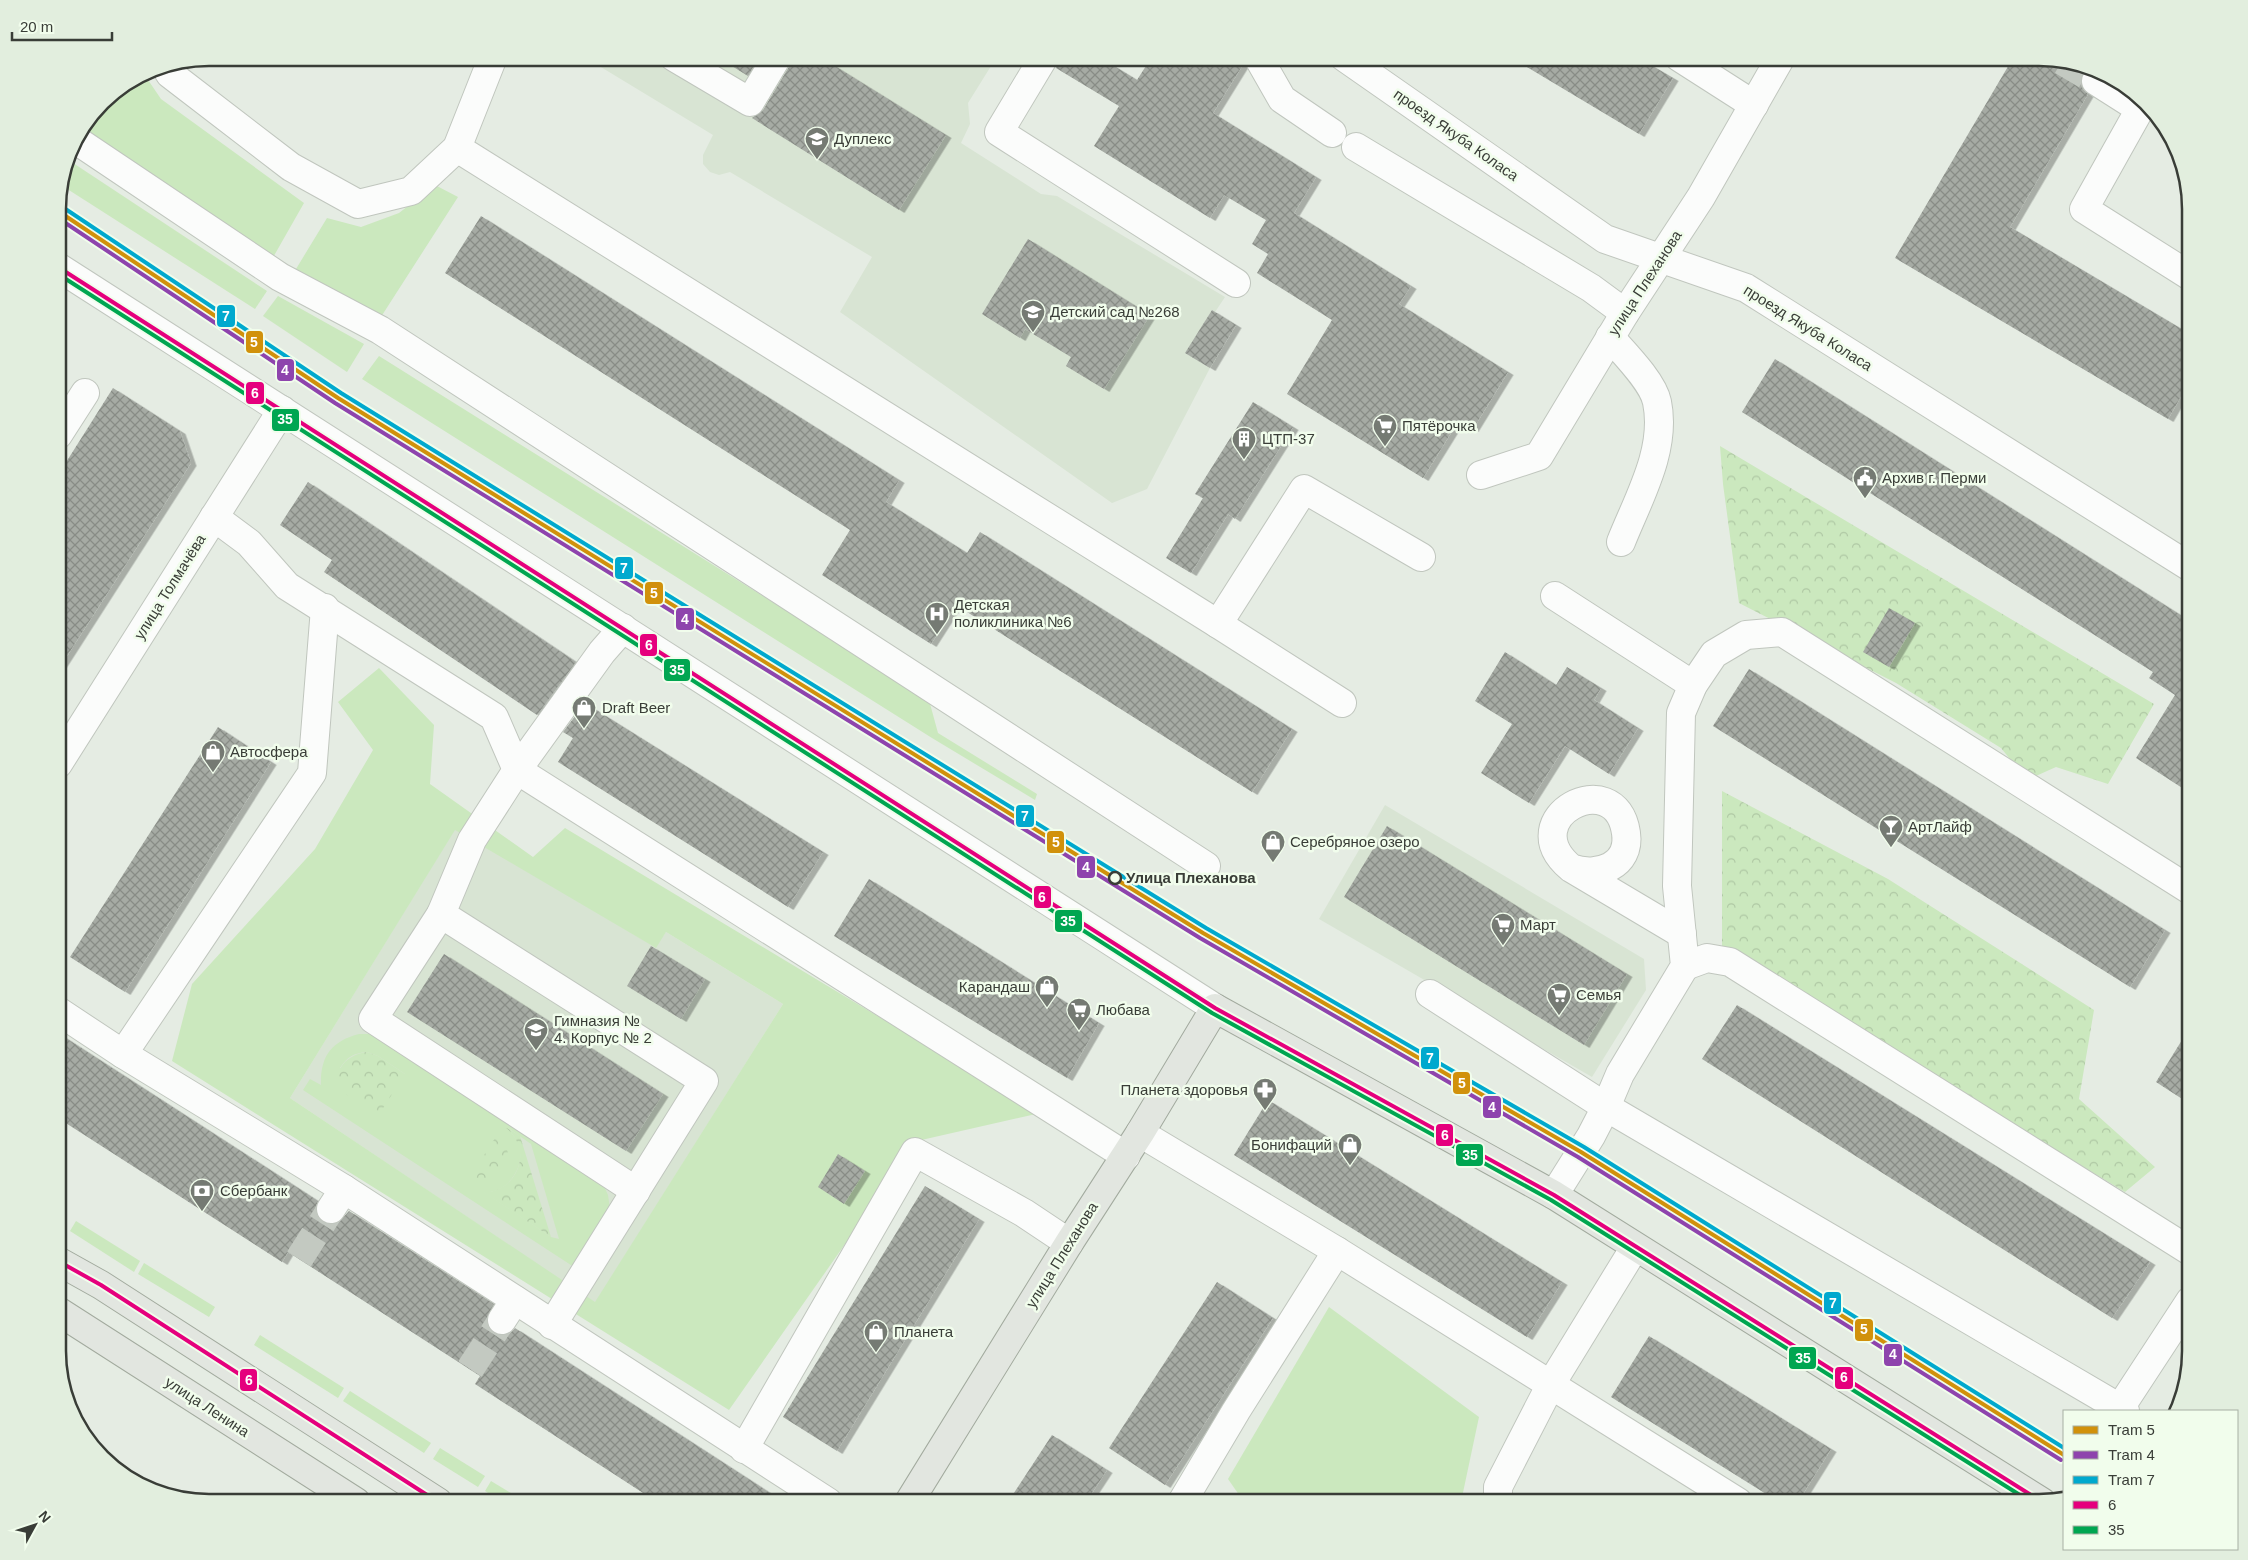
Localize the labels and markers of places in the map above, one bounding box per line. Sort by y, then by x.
school or university icon: Дуплекс [804,126,830,160]
place label: Дуплекс [834,130,892,147]
school or university icon: Детский сад №268 [1020,299,1046,333]
place label: Детский сад №268 [1050,303,1180,320]
supermarket icon: Пятёрочка [1372,413,1398,447]
place label: Пятёрочка [1402,417,1476,434]
building icon: ЦТП-37 [1231,426,1257,460]
place label: ЦТП-37 [1262,430,1315,447]
public building icon: Архив г. Перми [1852,465,1878,499]
place label: Архив г. Перми [1882,469,1986,486]
place label: Детская поликлиника №6 [954,596,1072,630]
hospital icon: Детская поликлиника №6 [924,601,950,635]
shop icon: Draft Beer [571,695,597,729]
place label: Draft Beer [602,699,670,716]
shop icon: Автосфера [200,739,226,773]
place label: Автосфера [230,743,308,760]
bar icon: АртЛайф [1878,814,1904,848]
place label: АртЛайф [1908,818,1972,835]
shop icon: Серебряное озеро [1260,829,1286,863]
place label: Серебряное озеро [1290,833,1420,850]
place label: Улица Плеханова [1126,869,1256,886]
marker: Улица Плеханова [1108,871,1122,885]
supermarket icon: Март [1490,912,1516,946]
place label: Март [1520,916,1556,933]
shop icon: Карандаш [1034,974,1060,1008]
place label: Карандаш [959,978,1030,995]
supermarket icon: Семья [1546,982,1572,1016]
place label: Семья [1576,986,1621,1003]
supermarket icon: Любава [1066,997,1092,1031]
place label: Любава [1096,1001,1150,1018]
place label: Гимназия № 4. Корпус № 2 [554,1012,652,1046]
school or university icon: Гимназия № 4. Корпус № 2 [523,1017,549,1051]
pharmacy icon: Планета здоровья [1252,1077,1278,1111]
place label: Планета здоровья [1121,1081,1248,1098]
shop icon: Бонифаций [1337,1132,1363,1166]
place label: Бонифаций [1251,1136,1332,1153]
bank icon: Сбербанк [189,1178,215,1212]
place label: Сбербанк [220,1182,288,1199]
shop icon: Планета [863,1319,889,1353]
place label: Планета [894,1323,954,1340]

